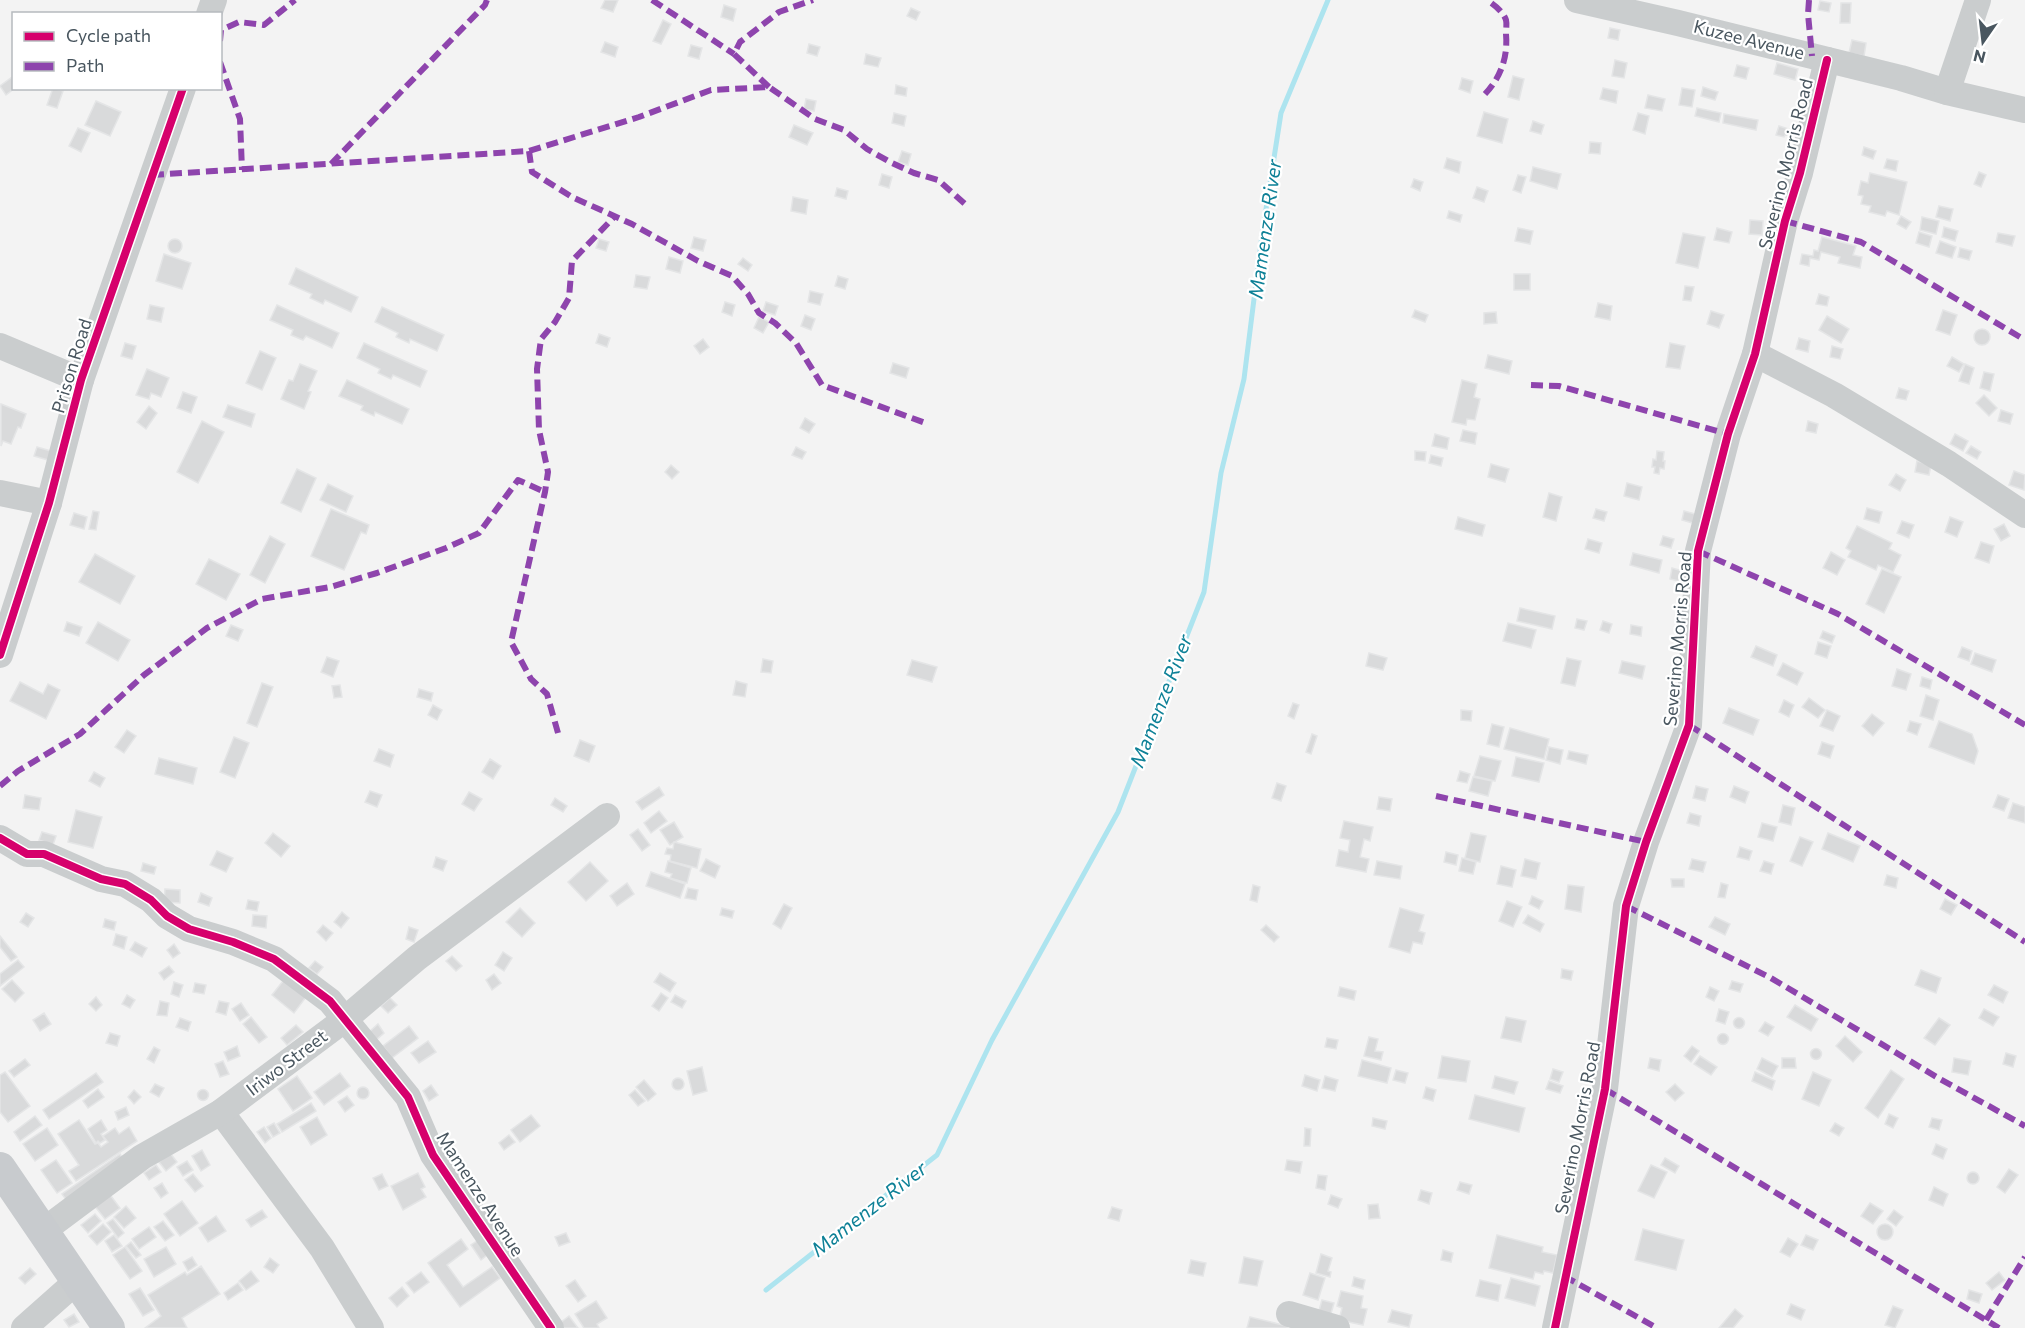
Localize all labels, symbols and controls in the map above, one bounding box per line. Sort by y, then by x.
legend [12,12,222,90]
north arrow [1953,12,2013,72]
street label: Kuzee Avenue [1692,15,1807,63]
text: Cycle path [66,24,151,46]
text: N [1971,46,1987,68]
text: Path [66,54,104,76]
street label: Severino Morris Road [1753,76,1817,251]
water label: Mamenze River [1242,157,1286,300]
street label: Prison Road [46,316,96,416]
street label: Severino Morris Road [1658,551,1696,727]
water label: Mamenze River [1124,630,1197,770]
street label: Iriwo Street [241,1025,331,1100]
street label: Severino Morris Road [1550,1040,1605,1216]
street label: Mamenze Avenue [432,1127,529,1260]
water label: Mamenze River [806,1155,932,1261]

